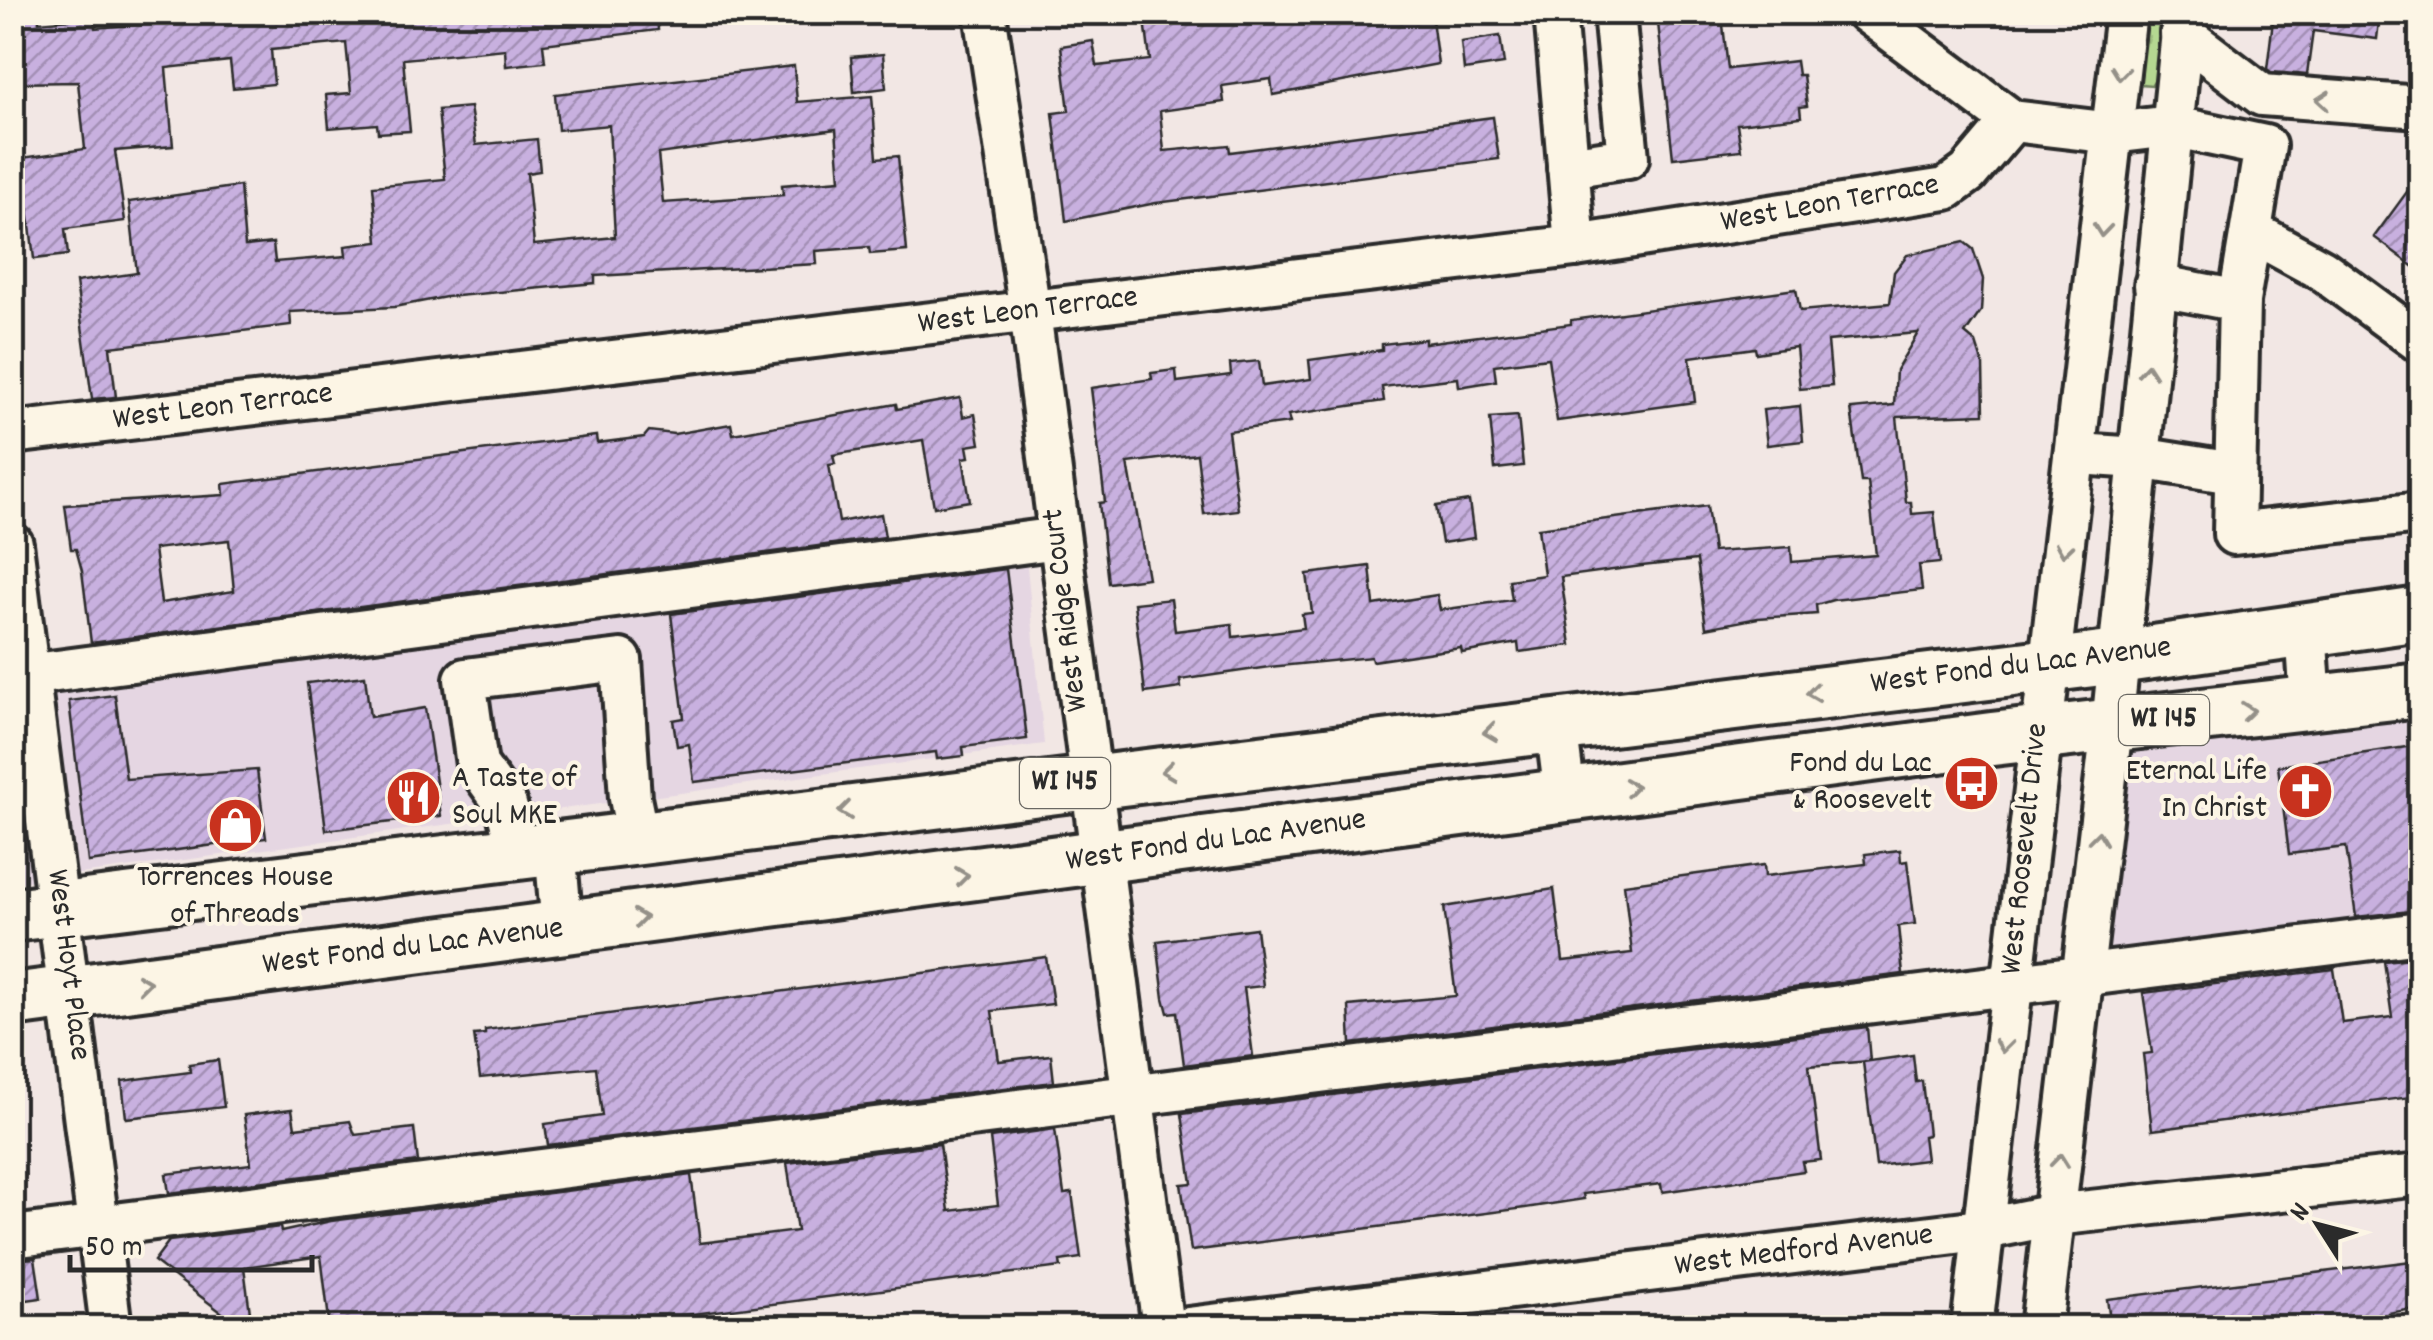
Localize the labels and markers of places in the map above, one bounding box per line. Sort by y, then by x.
place label: Fond du Lac & Roosevelt [1789,742,1932,825]
place label: Eternal Life In Christ [2126,750,2267,833]
bus stop icon: Fond du Lac & Roosevelt [1941,753,2001,813]
place label: A Taste of Soul MKE [452,757,578,840]
church icon: Eternal Life In Christ [2276,761,2336,821]
restaurant icon: A Taste of Soul MKE [383,768,443,828]
shop icon: Torrences House of Threads [205,795,265,855]
place label: Torrences House of Threads [137,856,333,939]

